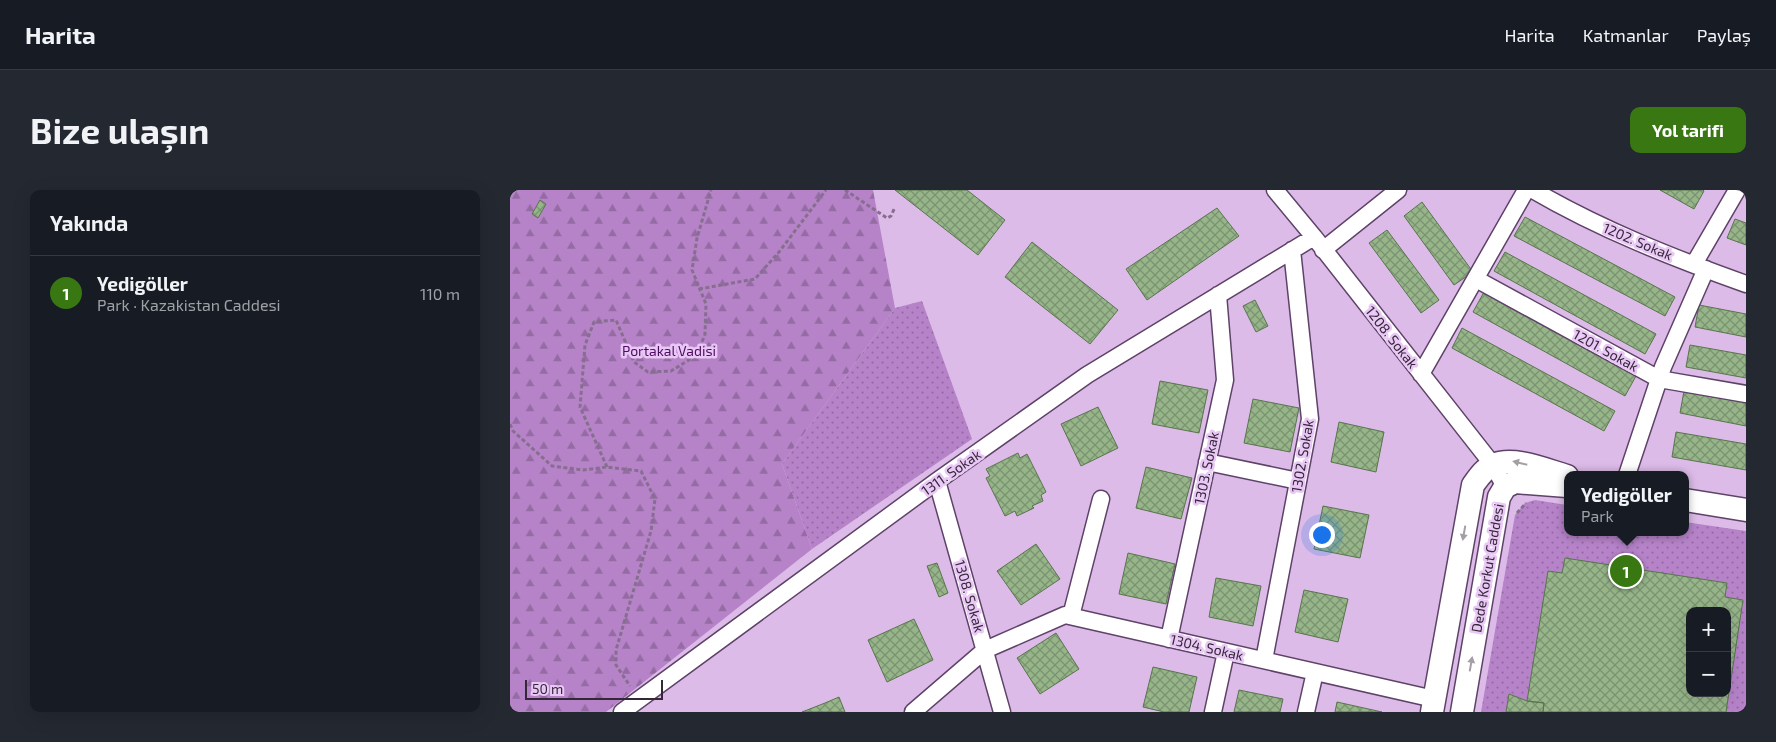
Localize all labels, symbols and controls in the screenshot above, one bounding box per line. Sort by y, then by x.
text: Harita [25,20,96,49]
text: Harita [1504,24,1555,46]
text: Katmanlar [1583,24,1669,46]
text: Paylaş [1697,24,1751,46]
button: Yol tarifi [1630,107,1746,153]
text: Bize ulaşın [30,109,209,151]
text: Yakında [50,210,128,235]
street label: 1202. Sokak [1601,219,1675,263]
text: Yedigöller [97,272,188,295]
text: 1 [63,284,69,303]
text: 110 m [420,284,460,303]
text: Park · Kazakistan Caddesi [97,295,281,314]
street label: 1208. Sokak [1362,302,1422,372]
street label: 1201. Sokak [1571,325,1641,375]
park label: Portakal Vadisi [622,342,716,359]
street label: 1302. Sokak [1287,418,1317,494]
street label: 1303. Sokak [1190,430,1222,506]
street label: 1311. Sokak [918,445,984,499]
one-way arrow [1513,459,1528,467]
popup [1564,471,1689,536]
text: Yedigöller [1581,483,1672,506]
street label: Dede Korkut Caddesi [1467,502,1507,634]
text: Park [1581,506,1614,525]
your location [1309,522,1335,548]
one-way arrow [1460,525,1468,541]
pin: 1 [1610,552,1642,590]
street label: 1308. Sokak [952,558,988,634]
map controls [1686,607,1731,697]
button: + [1686,607,1731,652]
street label: 1304. Sokak [1169,630,1245,664]
button: − [1686,652,1731,697]
one-way arrow [1467,656,1475,672]
scale bar [525,677,662,700]
text: 50 m [532,680,563,697]

